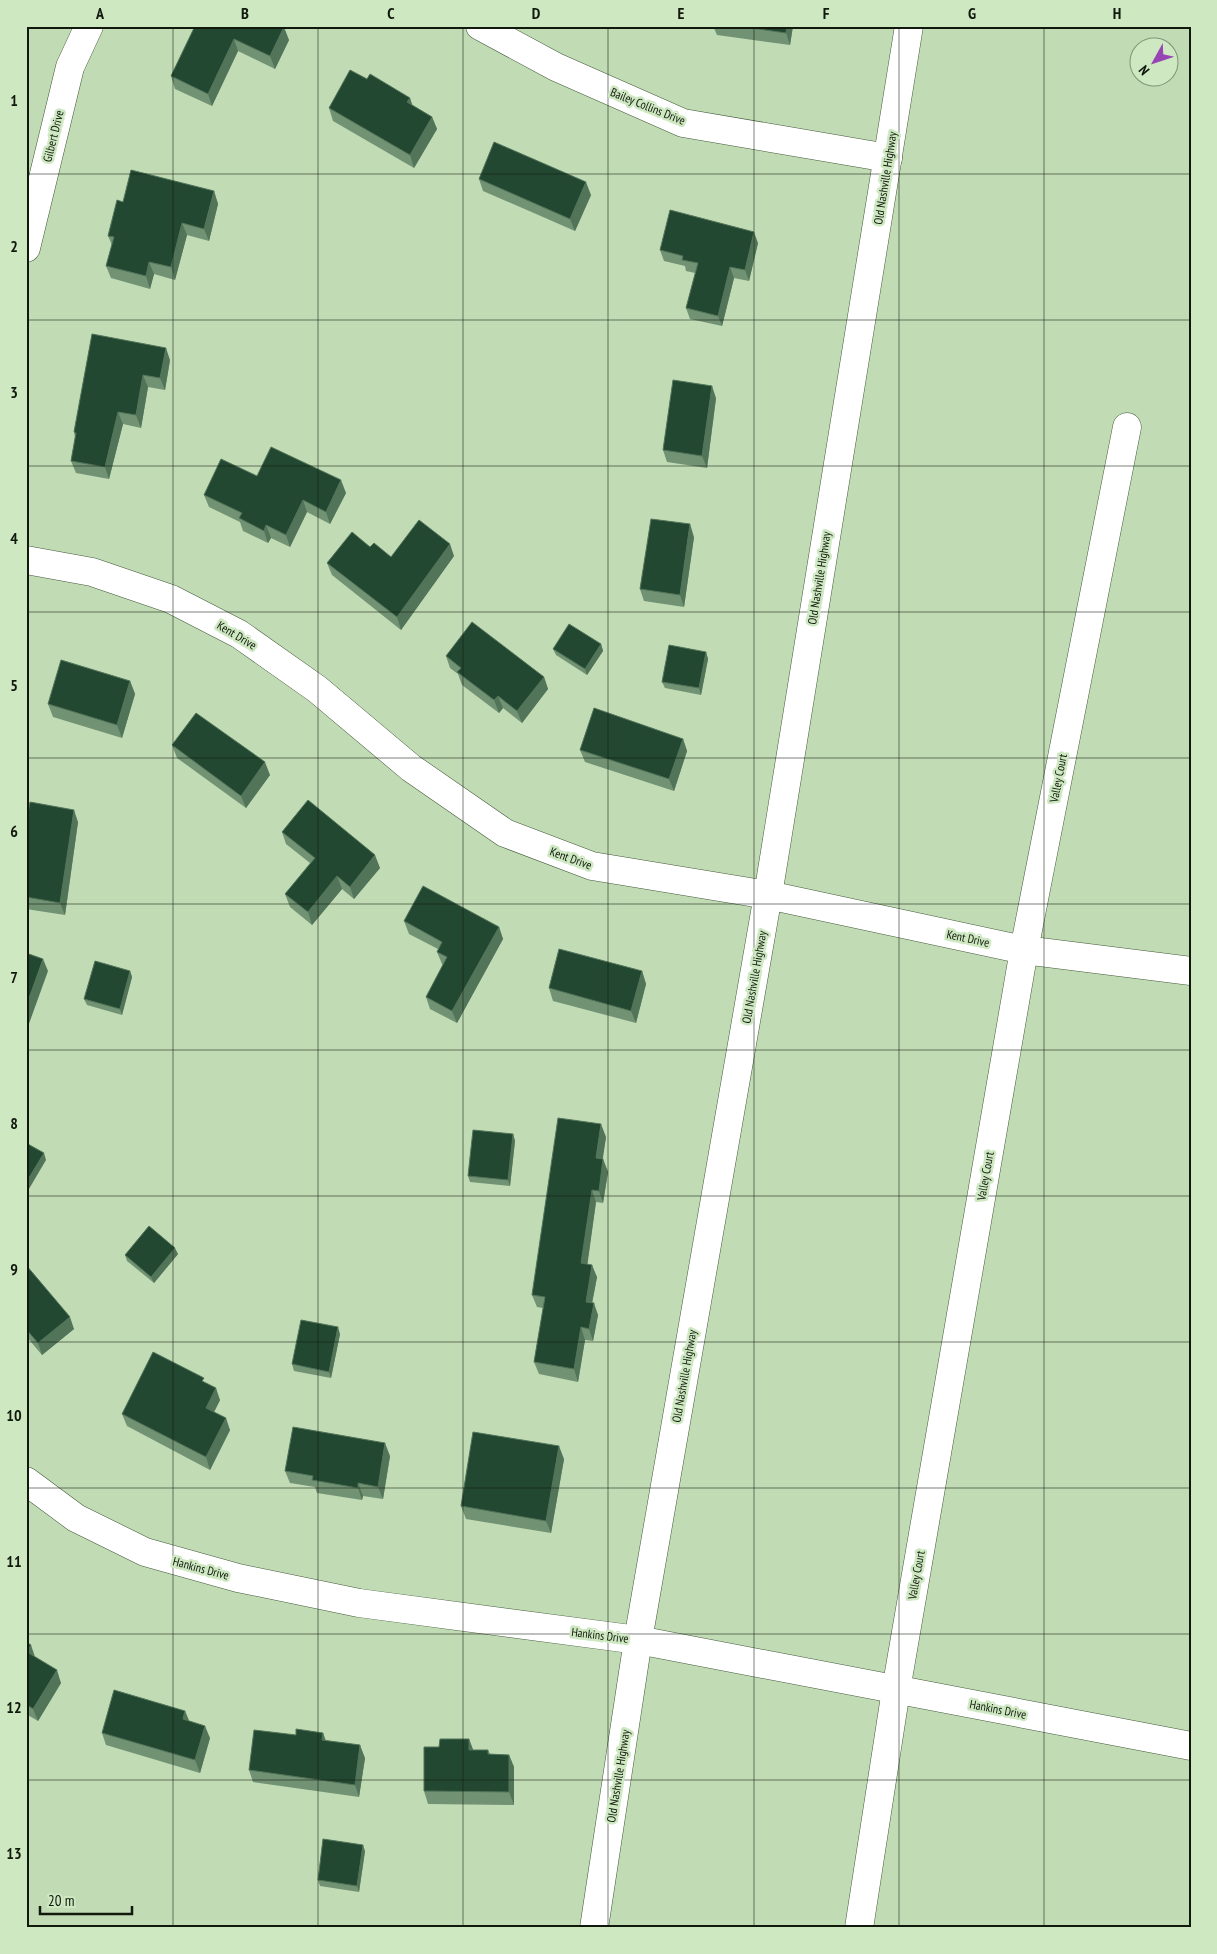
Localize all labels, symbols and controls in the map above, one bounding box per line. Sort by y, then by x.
text: A [95,3,105,23]
text: B [241,3,249,23]
text: C [387,3,395,23]
text: D [532,3,541,23]
text: E [678,3,685,23]
text: F [823,3,830,23]
text: G [968,3,976,23]
text: H [1113,3,1121,23]
north arrow [1130,38,1180,88]
text: N [1135,62,1153,79]
street label: Bailey Collins Drive [608,84,688,128]
text: 1 [10,90,18,110]
street label: Gilbert Drive [39,109,67,163]
street label: Old Nashville Highway [870,130,900,226]
text: 2 [10,236,18,256]
text: 3 [10,382,18,402]
text: 4 [10,528,18,548]
street label: Old Nashville Highway [804,530,834,626]
street label: Kent Drive [215,617,259,653]
text: 5 [10,675,18,695]
street label: Valley Court [1046,752,1070,805]
text: 6 [10,821,18,841]
street label: Kent Drive [548,844,594,872]
street label: Kent Drive [945,926,991,950]
street label: Old Nashville Highway [738,929,770,1025]
text: 7 [10,967,18,987]
text: 8 [10,1113,18,1133]
street label: Valley Court [973,1150,997,1203]
text: 9 [10,1259,18,1279]
street label: Old Nashville Highway [668,1328,700,1424]
text: 10 [6,1405,22,1425]
street label: Valley Court [904,1549,928,1602]
text: 11 [6,1551,22,1571]
street label: Hankins Drive [171,1553,231,1583]
street label: Hankins Drive [571,1624,629,1646]
street label: Hankins Drive [968,1696,1028,1722]
text: 12 [6,1697,22,1717]
street label: Old Nashville Highway [603,1728,633,1824]
text: 13 [6,1843,22,1863]
scale bar [40,1884,132,1916]
text: 20 m [48,1891,74,1910]

